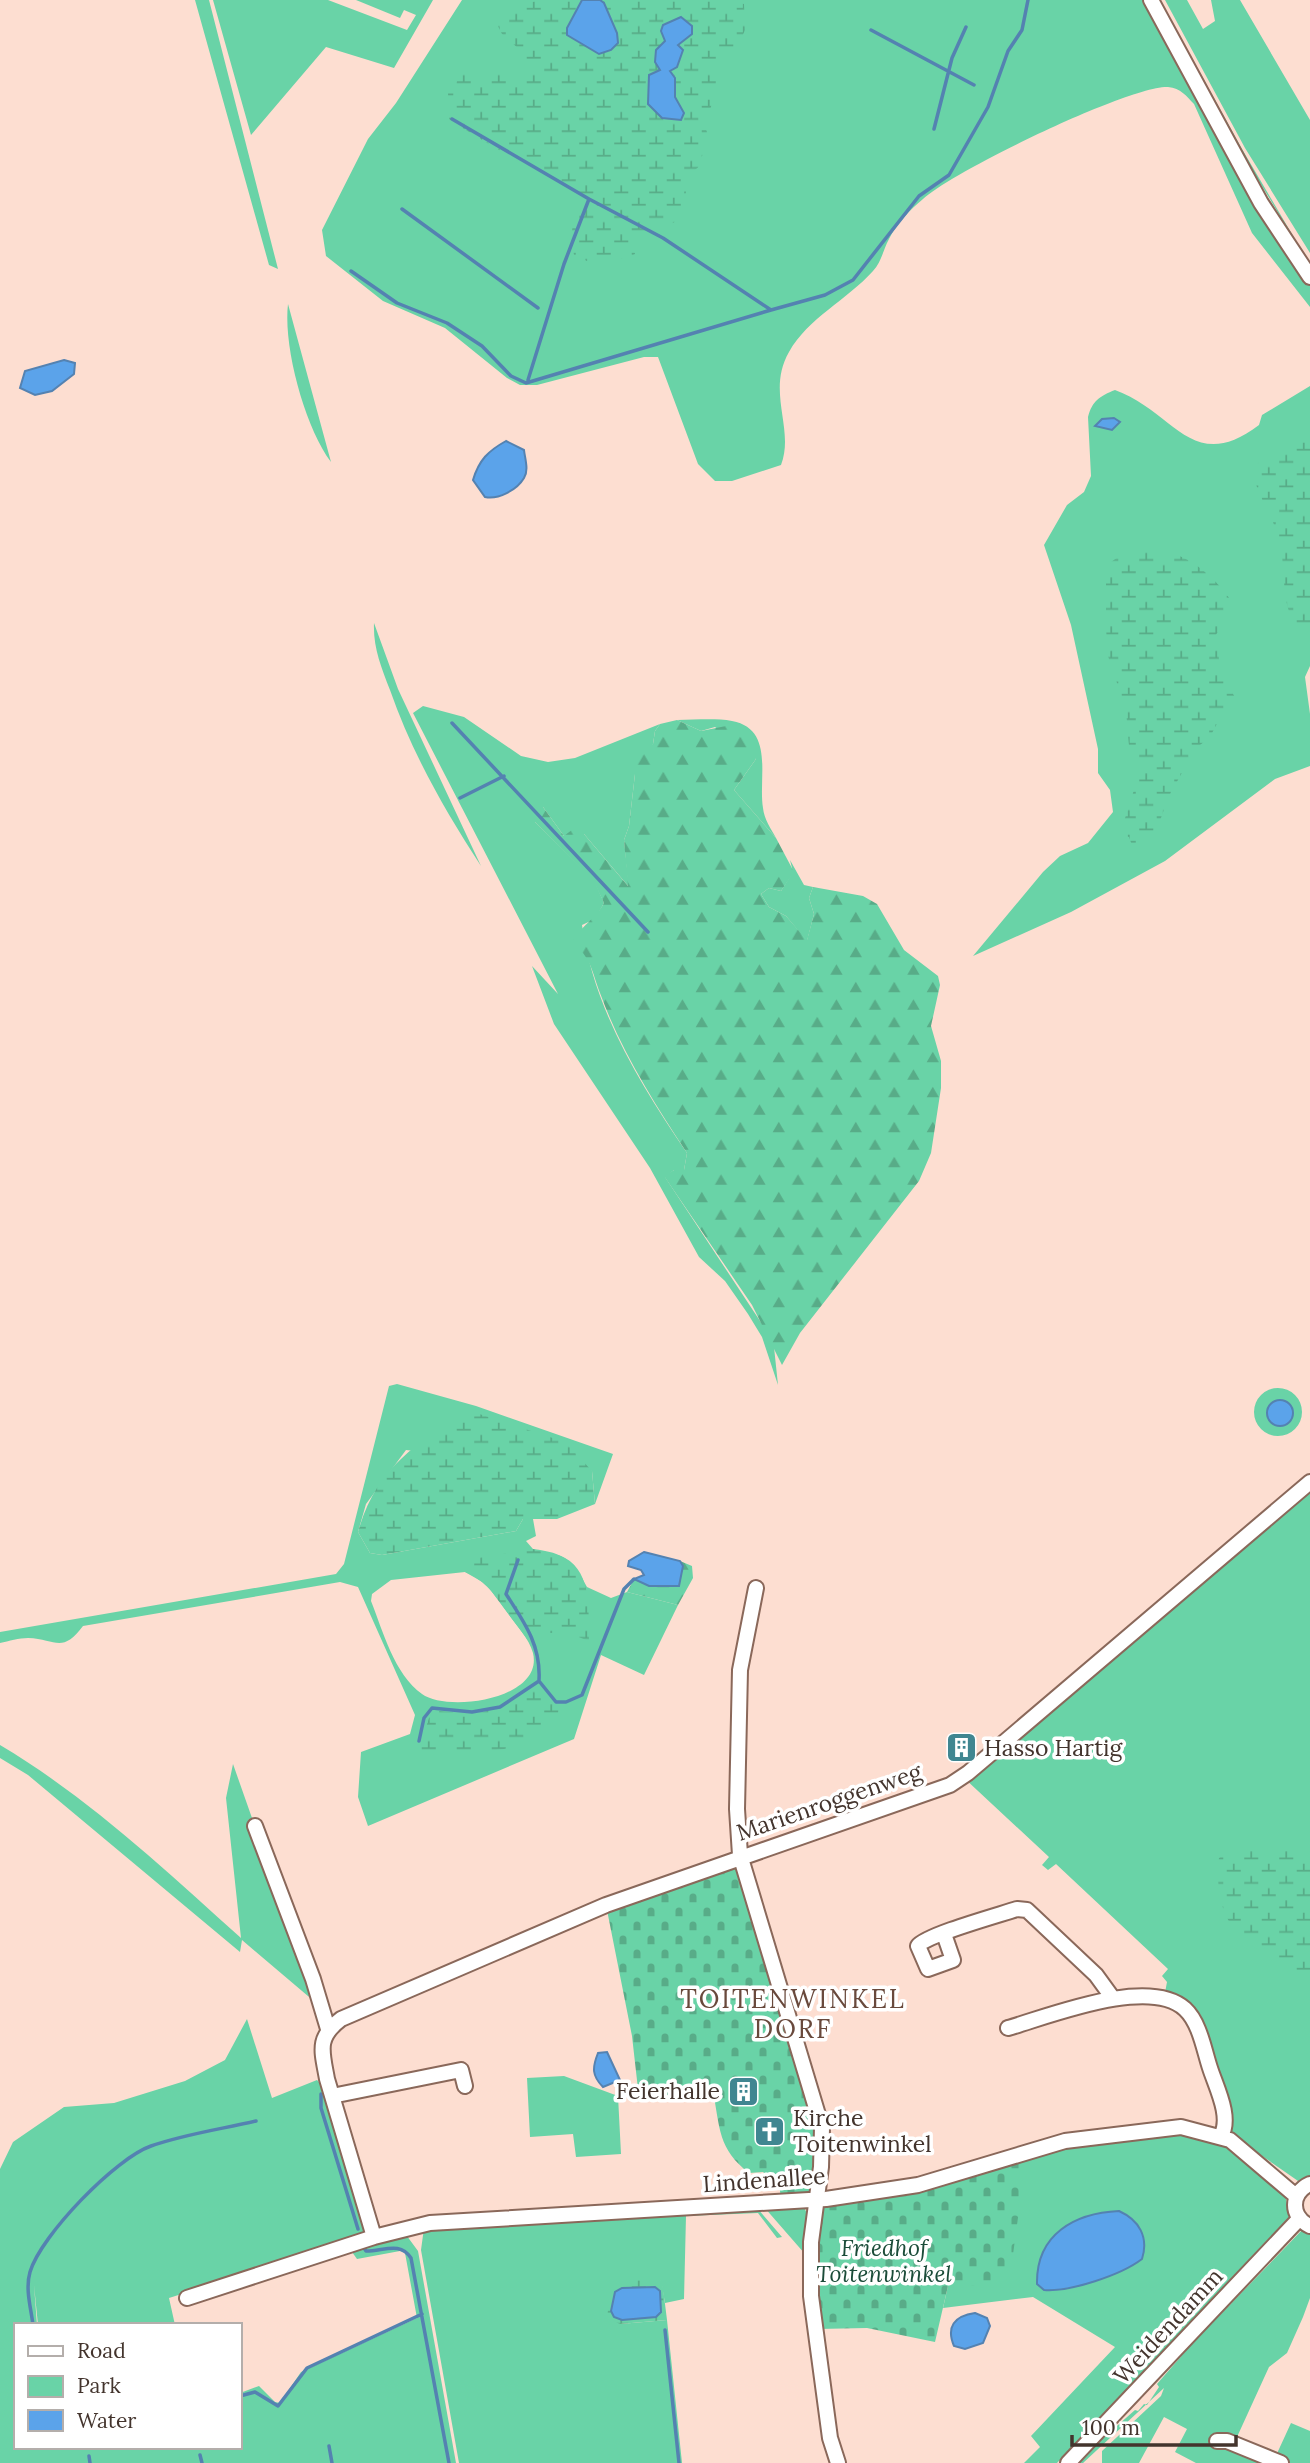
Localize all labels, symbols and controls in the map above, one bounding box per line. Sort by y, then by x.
building icon: Hasso Hartig [944,1731,978,1765]
place label: Hasso Hartig [984,1733,1124,1762]
street label: Marienroggenweg [733,1756,926,1847]
district label: TOITENWINKEL DORF [680,1982,906,2045]
building icon: Feierhalle [726,2074,760,2108]
place label: Feierhalle [616,2076,720,2105]
place label: Kirche Toitenwinkel [793,2103,932,2158]
church icon: Kirche Toitenwinkel [753,2114,787,2148]
street label: Lindenallee [702,2161,826,2198]
park label: Friedhof Toitenwinkel [816,2233,952,2288]
street label: Weidendamm [1107,2262,1229,2390]
legend [14,2323,242,2449]
text: Road [77,2337,126,2364]
text: Park [77,2372,121,2399]
scale bar [1072,2404,1236,2448]
text: Water [77,2407,136,2434]
text: 100 m [1082,2414,1140,2441]

